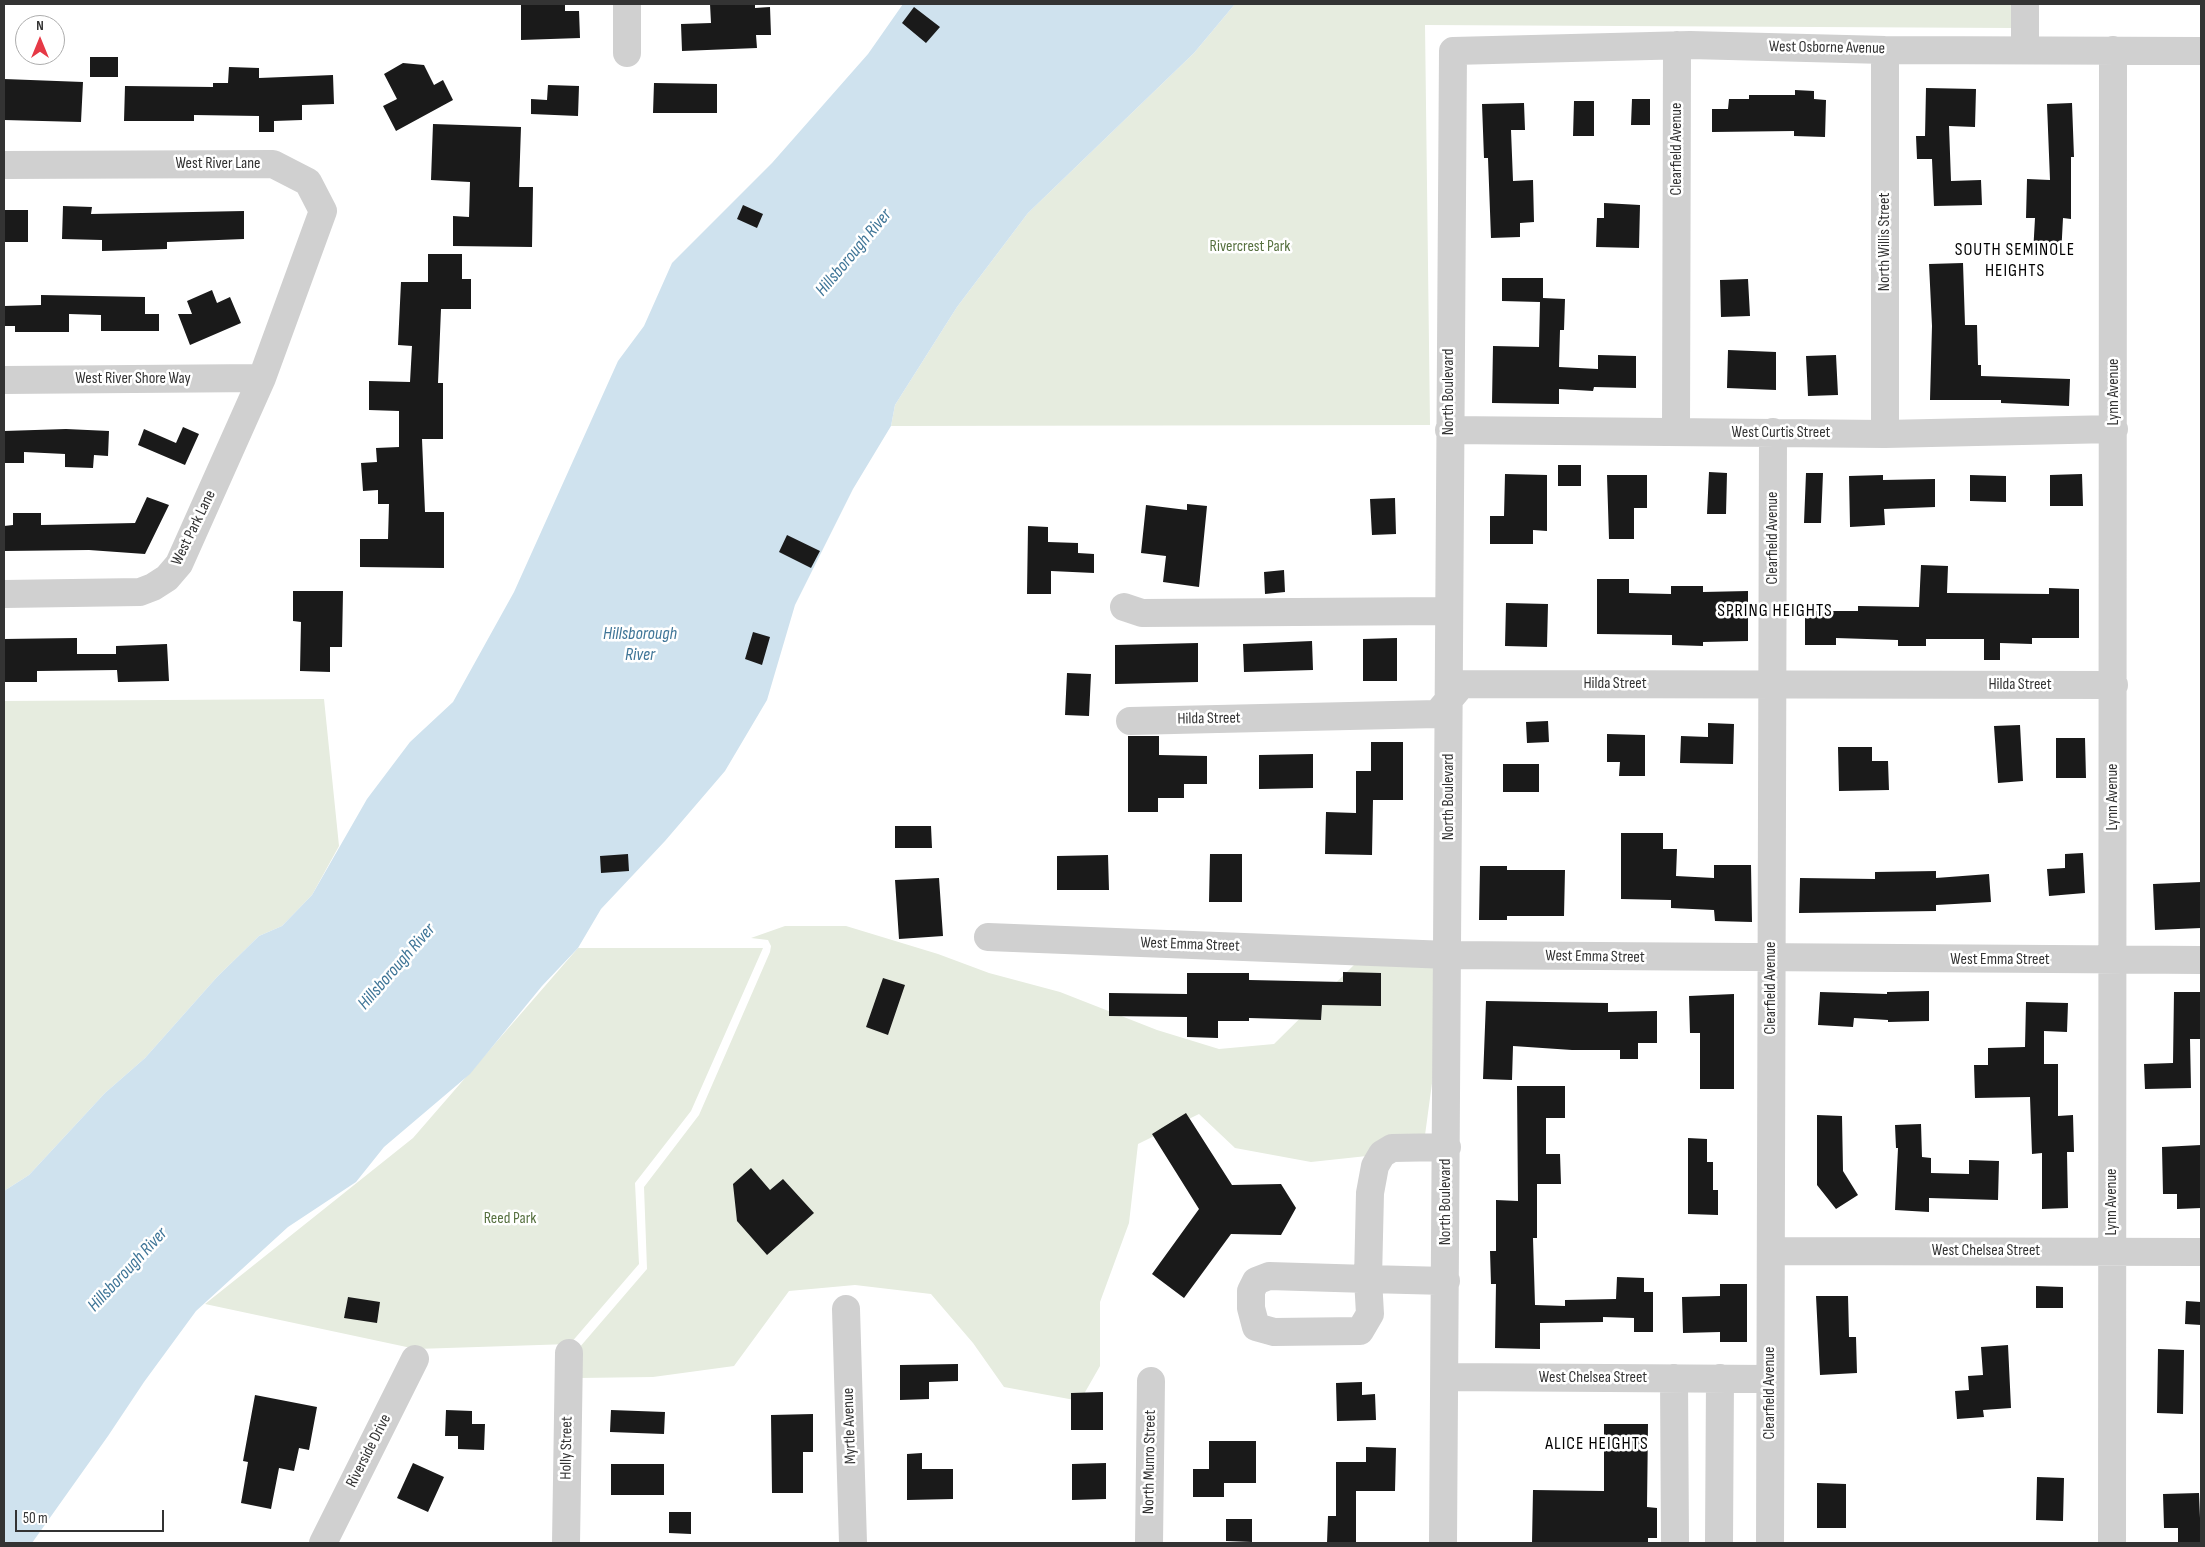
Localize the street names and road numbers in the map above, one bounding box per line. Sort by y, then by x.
street label: West Osborne Avenue [1769,37,1885,59]
street label: Clearfield Avenue [1667,103,1687,195]
street label: West River Lane [175,154,261,174]
street label: North Willis Street [1875,193,1895,291]
street label: North Boulevard [1439,349,1459,435]
street label: Lynn Avenue [2104,358,2124,426]
street label: West River Shore Way [75,369,191,389]
street label: West Curtis Street [1732,423,1830,443]
street label: West Park Lane [168,487,220,569]
street label: Clearfield Avenue [1763,492,1783,584]
street label: Hilda Street [1583,674,1647,694]
street label: Hilda Street [1988,675,2052,695]
street label: Hilda Street [1177,709,1241,729]
street label: North Boulevard [1439,754,1459,840]
street label: Lynn Avenue [2103,763,2123,831]
street label: West Emma Street [1140,934,1240,956]
street label: Clearfield Avenue [1761,942,1781,1034]
street label: West Emma Street [1545,947,1645,967]
street label: West Emma Street [1950,950,2050,970]
street label: North Boulevard [1436,1159,1456,1245]
street label: Lynn Avenue [2102,1168,2122,1236]
street label: West Chelsea Street [1932,1241,2040,1261]
street label: Clearfield Avenue [1760,1347,1780,1439]
street label: West Chelsea Street [1539,1368,1647,1388]
street label: Myrtle Avenue [839,1387,861,1465]
street label: North Munro Street [1139,1410,1161,1514]
street label: Riverside Drive [342,1411,396,1491]
street label: Holly Street [557,1416,577,1480]

